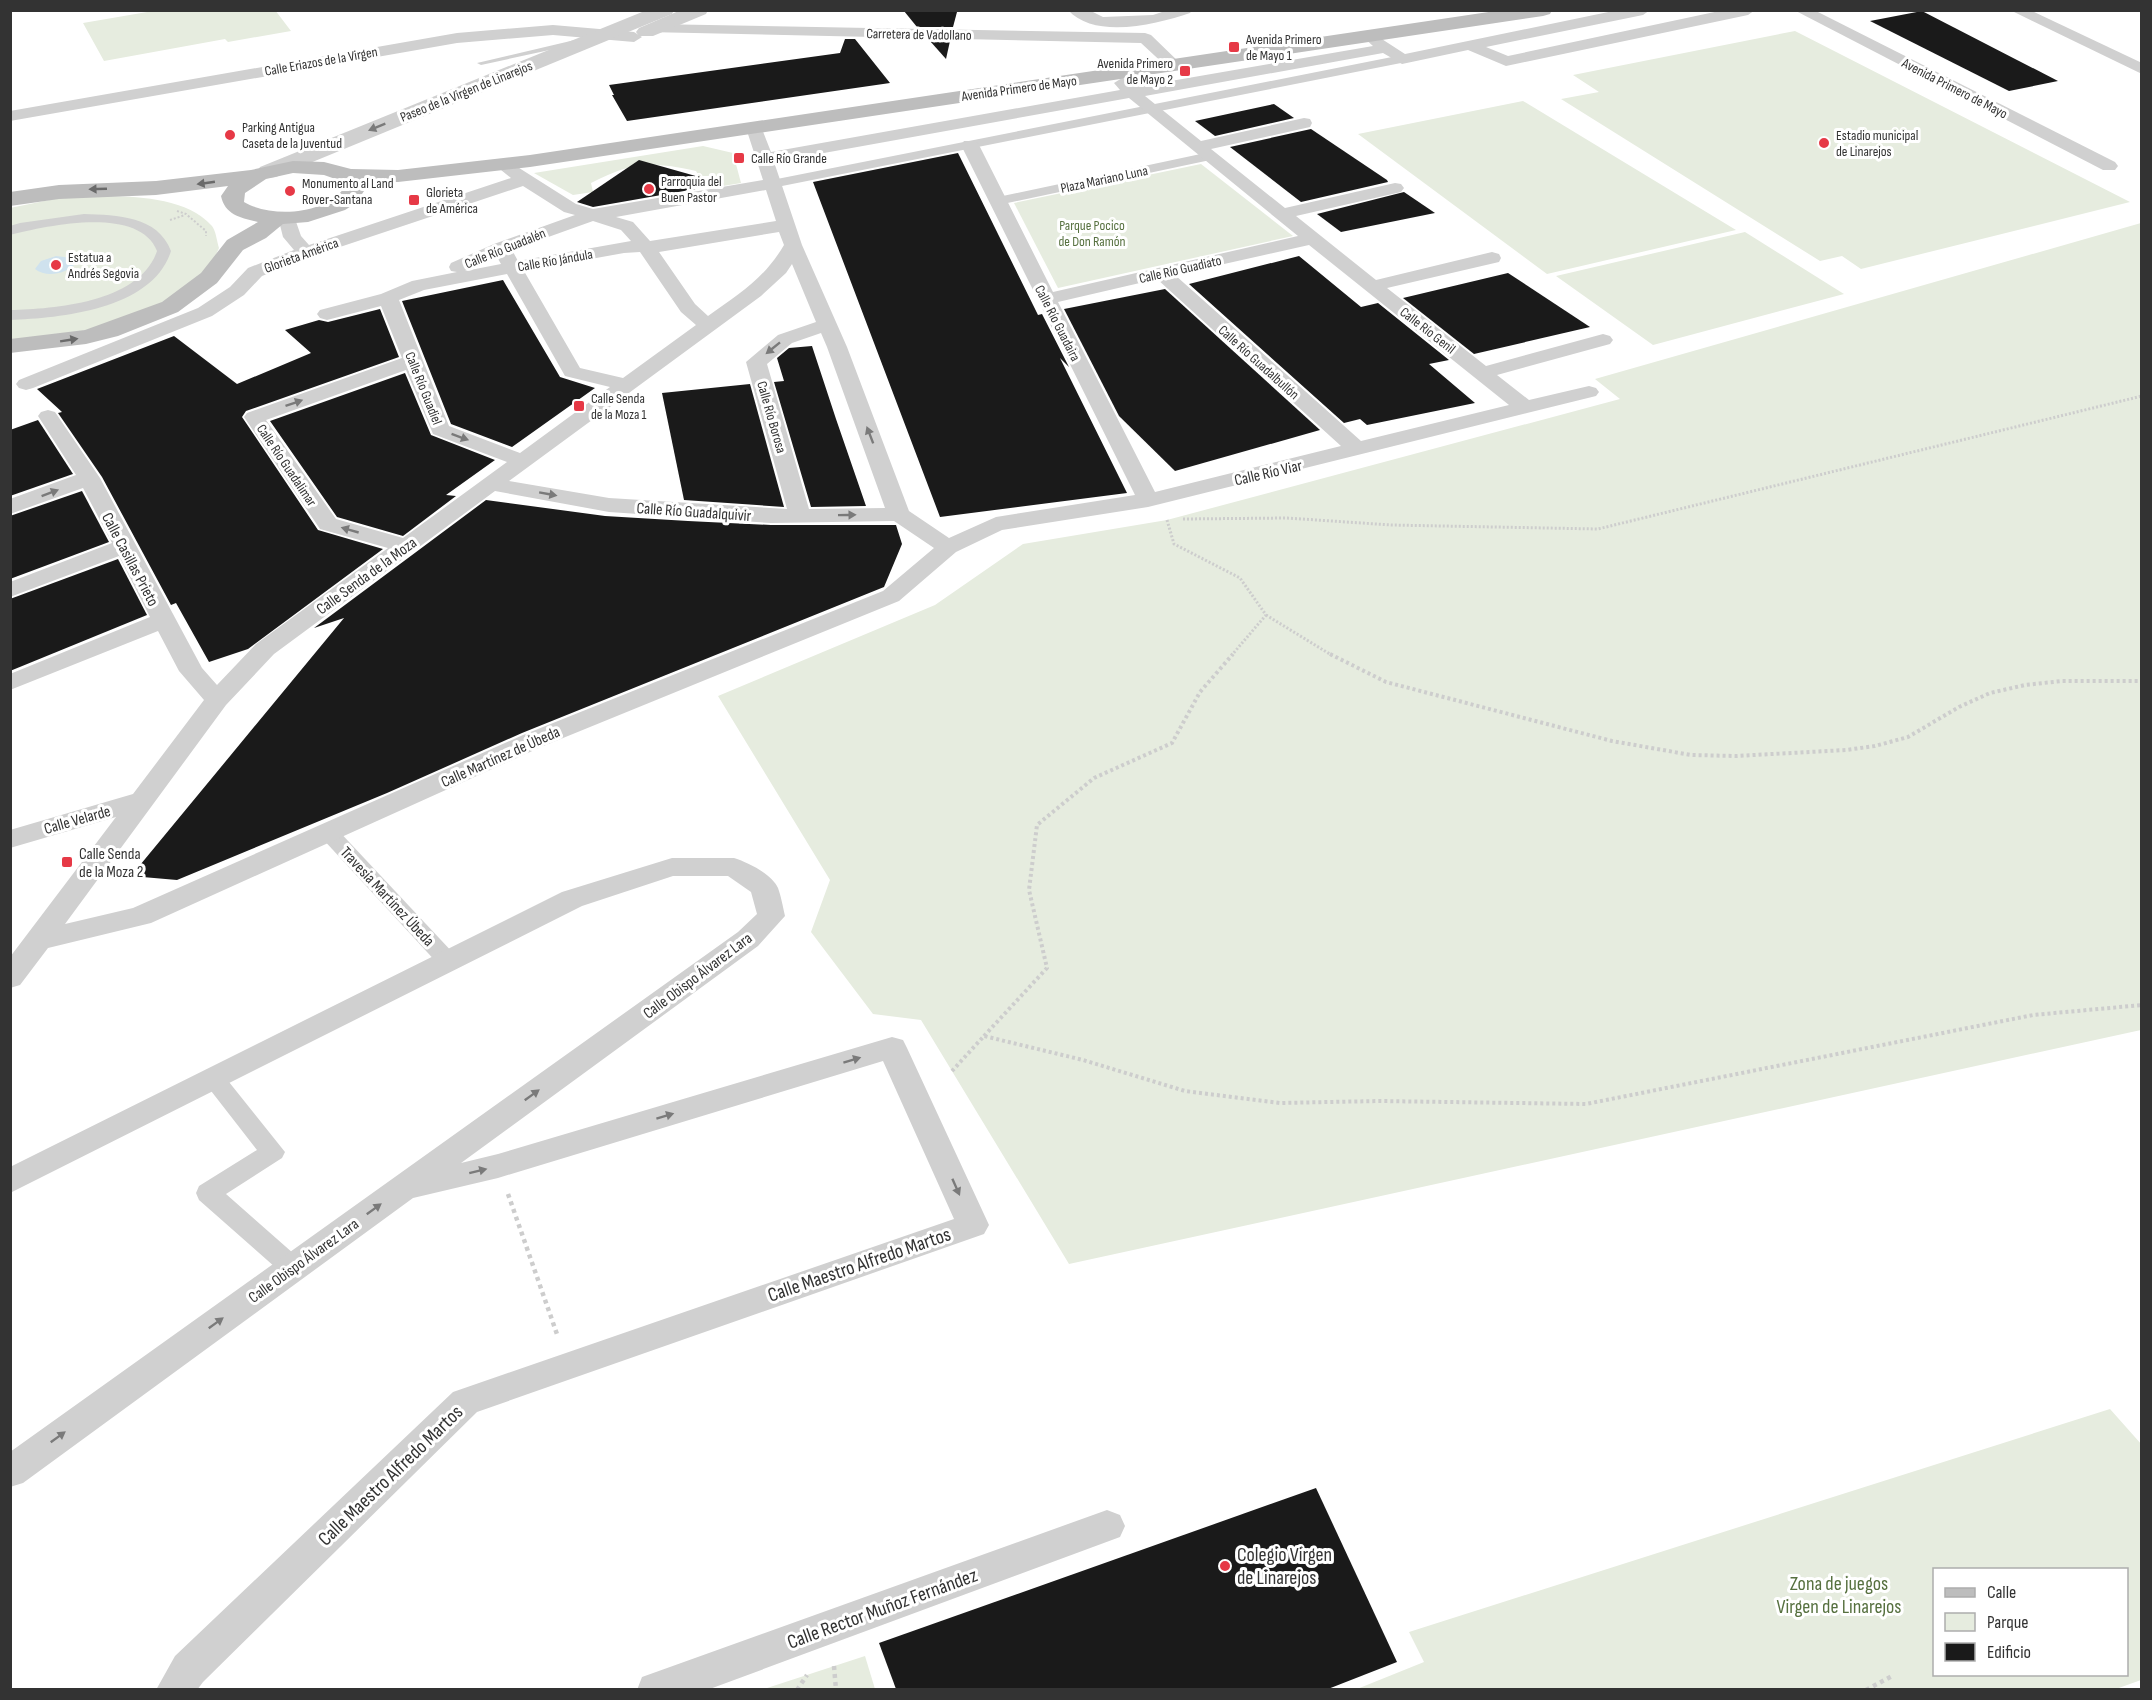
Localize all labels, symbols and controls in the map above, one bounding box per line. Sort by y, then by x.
street label: Carretera de Vadollano [866,25,972,44]
place label: Avenida Primero de Mayo 1 [1245,31,1322,64]
marker: Avenida Primero de Mayo 1 [1227,40,1241,54]
street label: Calle Eriazos de la Virgen [263,43,379,80]
street label: Avenida Primero de Mayo [1898,54,2011,122]
place label: Avenida Primero de Mayo 2 [1096,55,1173,88]
street label: Paseo de la Virgen de Linarejos [398,57,535,126]
marker: Avenida Primero de Mayo 2 [1178,64,1192,78]
street label: Avenida Primero de Mayo [959,72,1078,105]
place label: Parking Antigua Caseta de la Juventud [242,119,342,152]
one-way arrow [368,122,386,132]
place label: Estadio municipal de Linarejos [1836,127,1918,160]
marker: Parking Antigua Caseta de la Juventud [223,128,237,142]
marker: Estadio municipal de Linarejos [1817,136,1831,150]
place label: Calle Río Grande [751,150,827,167]
marker: Calle Río Grande [732,151,746,165]
street label: Plaza Mariano Luna [1059,162,1149,197]
place label: Parroquia del Buen Pastor [661,173,722,206]
place label: Monumento al Land Rover-Santana [302,175,394,208]
one-way arrow [197,179,216,188]
marker: Parroquia del Buen Pastor [642,182,656,196]
marker: Monumento al Land Rover-Santana [283,184,297,198]
place label: Glorieta de América [426,184,478,217]
one-way arrow [88,185,107,194]
marker: Glorieta de América [407,193,421,207]
park label: Parque Pocico de Don Ramón [1058,217,1126,250]
street label: Calle Río Guadalén [462,225,548,272]
street label: Glorieta América [262,234,341,277]
street label: Calle Río Jándula [516,246,594,275]
place label: Estatua a Andrés Segovia [67,249,139,282]
street label: Calle Río Guadiato [1137,252,1223,287]
marker: Estatua a Andrés Segovia [49,258,63,272]
street label: Calle Río Guadaira [1031,282,1084,364]
street label: Calle Río Genil [1396,303,1459,357]
street label: Calle Río Guadalbullón [1215,322,1303,403]
one-way arrow [59,335,78,344]
one-way arrow [766,341,781,353]
street label: Calle Río Guadiel [401,349,446,427]
street label: Calle Río Borosa [753,379,790,455]
place label: Calle Senda de la Moza 1 [591,390,647,423]
one-way arrow [285,398,303,408]
marker: Calle Senda de la Moza 1 [572,399,586,413]
street label: Calle Río Guadalimar [253,421,320,510]
one-way arrow [865,426,875,444]
one-way arrow [451,433,469,443]
street label: Calle Río Viar [1233,456,1305,490]
one-way arrow [41,487,59,497]
one-way arrow [538,490,557,499]
street label: Calle Río Guadalquivir [636,499,752,526]
street label: Calle Casillas Prieto [97,510,162,610]
one-way arrow [837,510,856,520]
one-way arrow [341,525,359,534]
street label: Calle Senda de la Moza [313,533,421,619]
street label: Calle Martínez de Úbeda [438,723,563,792]
street label: Calle Velarde [42,802,113,839]
street label: Travesía Martínez Úbeda [336,843,438,951]
place label: Calle Senda de la Moza 2 [79,845,143,882]
marker: Calle Senda de la Moza 2 [60,855,74,869]
street label: Calle Obispo Álvarez Lara [640,929,756,1023]
one-way arrow [843,1055,861,1064]
one-way arrow [524,1089,540,1101]
one-way arrow [656,1111,674,1120]
one-way arrow [469,1165,487,1175]
one-way arrow [951,1178,960,1195]
one-way arrow [366,1203,382,1215]
street label: Calle Obispo Álvarez Lara [245,1215,363,1308]
street label: Calle Maestro Alfredo Martos [765,1222,954,1308]
one-way arrow [208,1318,224,1329]
street label: Calle Maestro Alfredo Martos [313,1400,468,1551]
one-way arrow [49,1431,65,1443]
place label: Colegio Virgen de Linarejos [1237,1543,1332,1590]
marker: Colegio Virgen de Linarejos [1218,1559,1232,1573]
street label: Calle Rector Muñoz Fernández [784,1563,981,1655]
legend [1933,1568,2128,1676]
park label: Zona de juegos Virgen de Linarejos [1776,1572,1902,1619]
text: Calle [1987,1582,2016,1603]
text: Parque [1987,1612,2028,1633]
text: Edificio [1987,1642,2031,1663]

